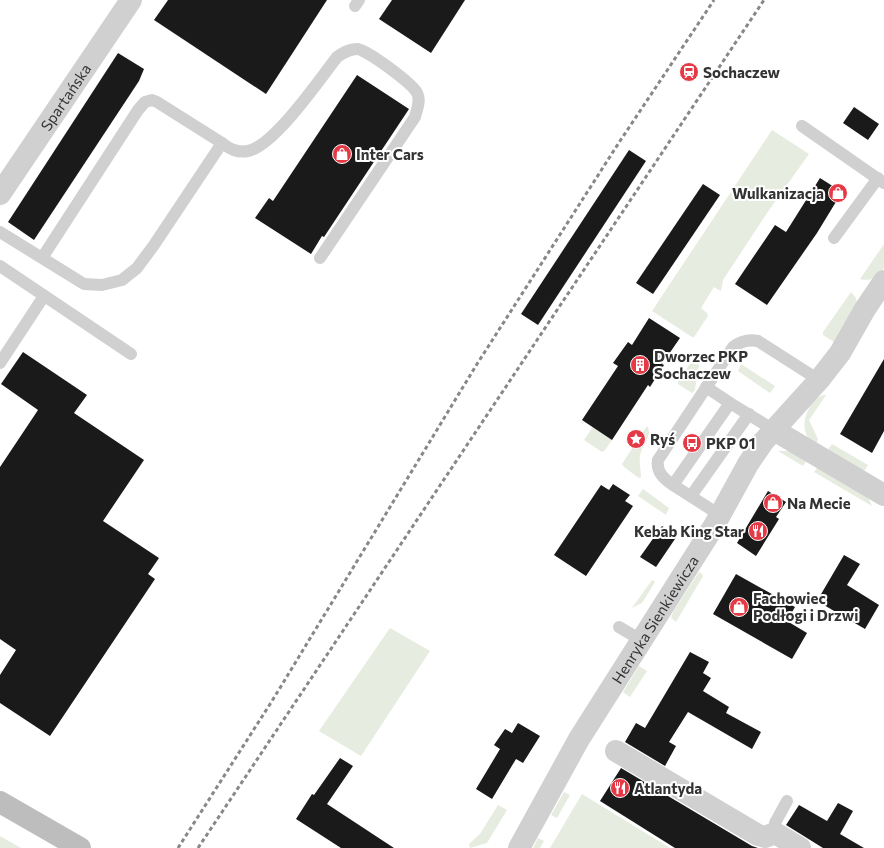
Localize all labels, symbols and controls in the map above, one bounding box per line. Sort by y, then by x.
street label: Spartańska [36,60,94,134]
station icon: Sochaczew [678,61,700,83]
place label: Sochaczew [703,63,780,81]
shop icon: Inter Cars [331,143,353,165]
place label: Inter Cars [356,145,424,163]
shop icon: Wulkanizacja [827,182,849,204]
place label: Wulkanizacja [732,184,824,202]
place label: Dworzec PKP Sochaczew [654,347,748,382]
building icon: Dworzec PKP Sochaczew [629,354,651,376]
place icon: Ryś [625,428,647,450]
place label: Ryś [650,430,675,448]
bus stop icon: PKP 01 [681,432,703,454]
place label: PKP 01 [706,434,756,452]
shop icon: Na Mecie [762,492,784,514]
place label: Na Mecie [787,494,851,512]
restaurant icon: Kebab King Star [747,520,769,542]
place label: Kebab King Star [634,522,744,540]
street label: Henryka Sienkiewicza [608,552,702,687]
place label: Fachowiec Podłogi i Drzwi [753,589,858,624]
shop icon: Fachowiec Podłogi i Drzwi [728,596,750,618]
restaurant icon: Atlantyda [609,777,631,799]
place label: Atlantyda [634,779,702,797]

